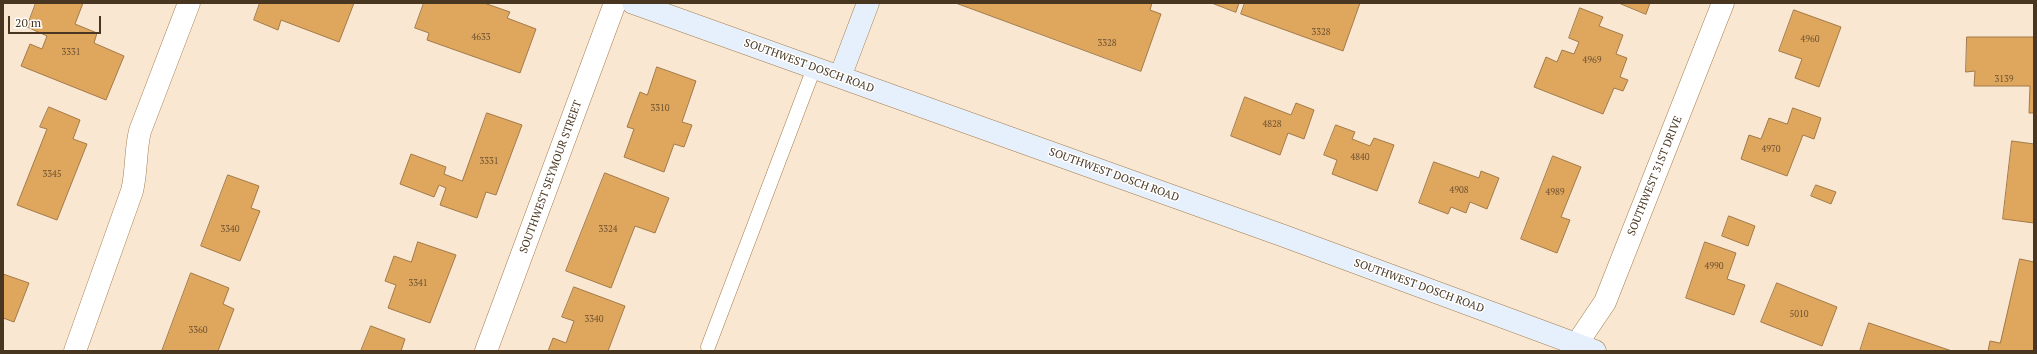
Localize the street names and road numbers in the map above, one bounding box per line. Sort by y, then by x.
street label: SOUTHWEST DOSCH ROAD [742,36,876,96]
street label: SOUTHWEST SEYMOUR STREET [517,99,585,255]
street label: SOUTHWEST 31ST DRIVE [1625,114,1685,238]
street label: SOUTHWEST DOSCH ROAD [1047,145,1181,205]
street label: SOUTHWEST DOSCH ROAD [1352,256,1486,316]

